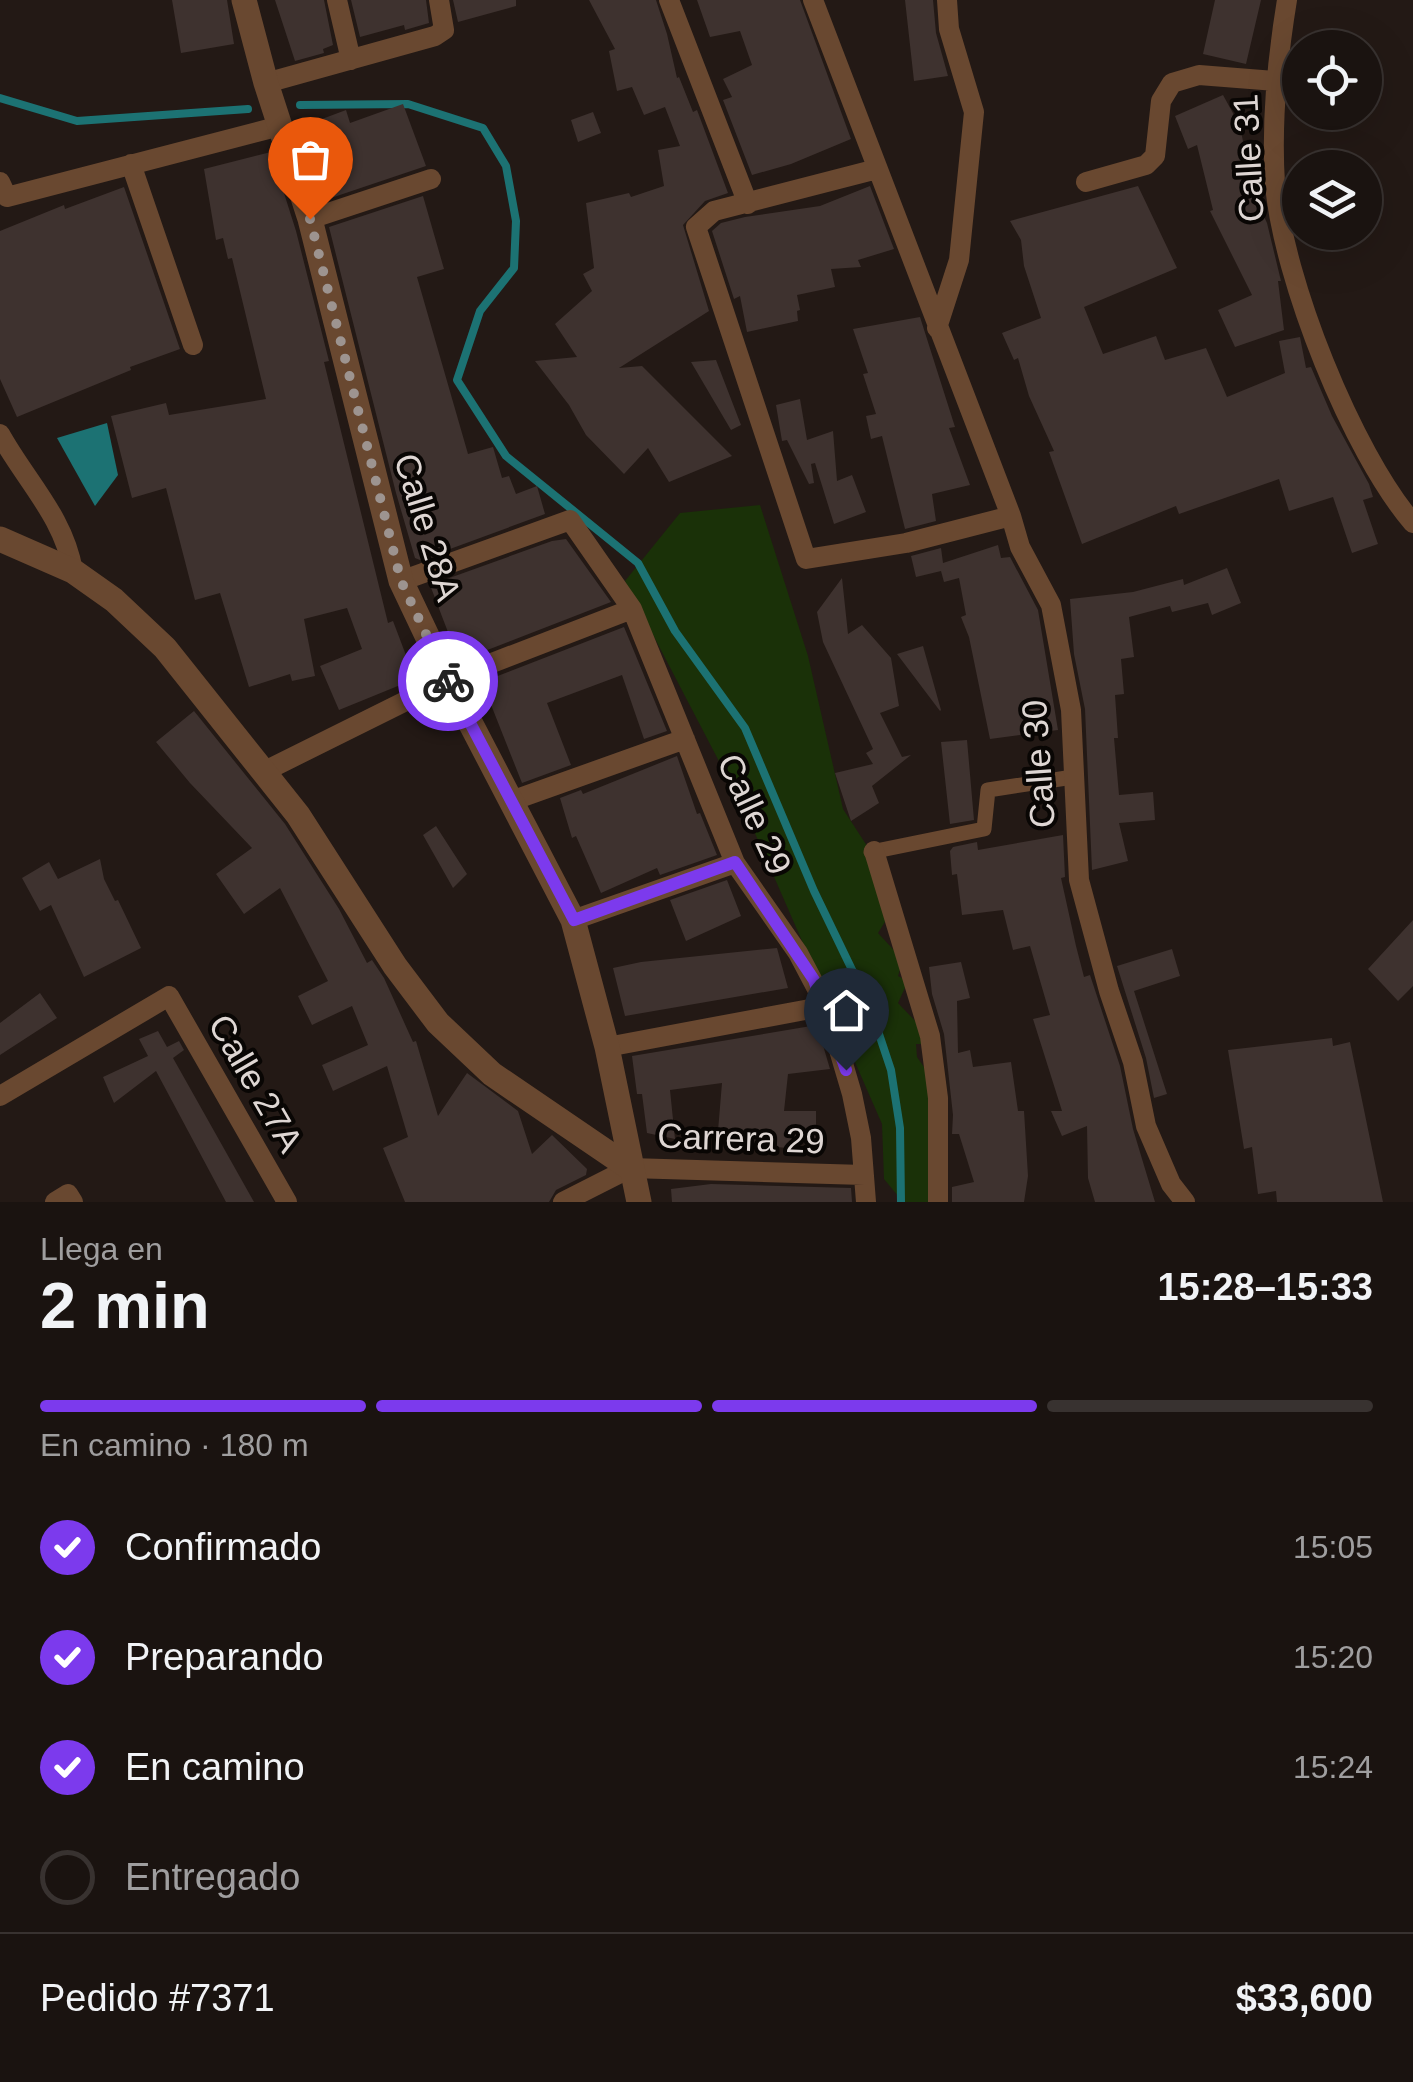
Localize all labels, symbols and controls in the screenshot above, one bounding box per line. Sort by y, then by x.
map controls [1282,30,1382,250]
button: locate [1282,30,1382,130]
street label: Calle 31 [1225,93,1271,223]
pin [268,117,353,220]
icon: bag [283,132,338,187]
button: layers [1282,150,1382,250]
street label: Calle 28A [387,449,469,606]
courier [398,631,498,731]
icon: bike [421,654,476,709]
street label: Calle 30 [1014,699,1062,829]
street label: Calle 29 [710,748,800,880]
pin [804,968,889,1071]
icon: home [819,983,874,1038]
street label: Calle 27A [201,1008,311,1159]
street label: Carrera 29 [657,1116,825,1160]
text: Llega en [40,1231,163,1267]
text: 15:28–15:33 [1157,1266,1373,1308]
text: 2 min [40,1269,210,1342]
text: En camino · 180 m [40,1427,309,1463]
icon: check [40,1520,95,1575]
text: Confirmado [125,1526,321,1568]
text: 15:05 [1293,1529,1373,1565]
icon: check [40,1630,95,1685]
text: Preparando [125,1636,324,1678]
text: 15:20 [1293,1639,1373,1675]
icon: check [40,1740,95,1795]
text: En camino [125,1746,305,1788]
text: 15:24 [1293,1749,1373,1785]
text: Entregado [125,1856,300,1898]
text: Pedido #7371 [40,1977,275,2019]
text: $33,600 [1236,1977,1373,2019]

